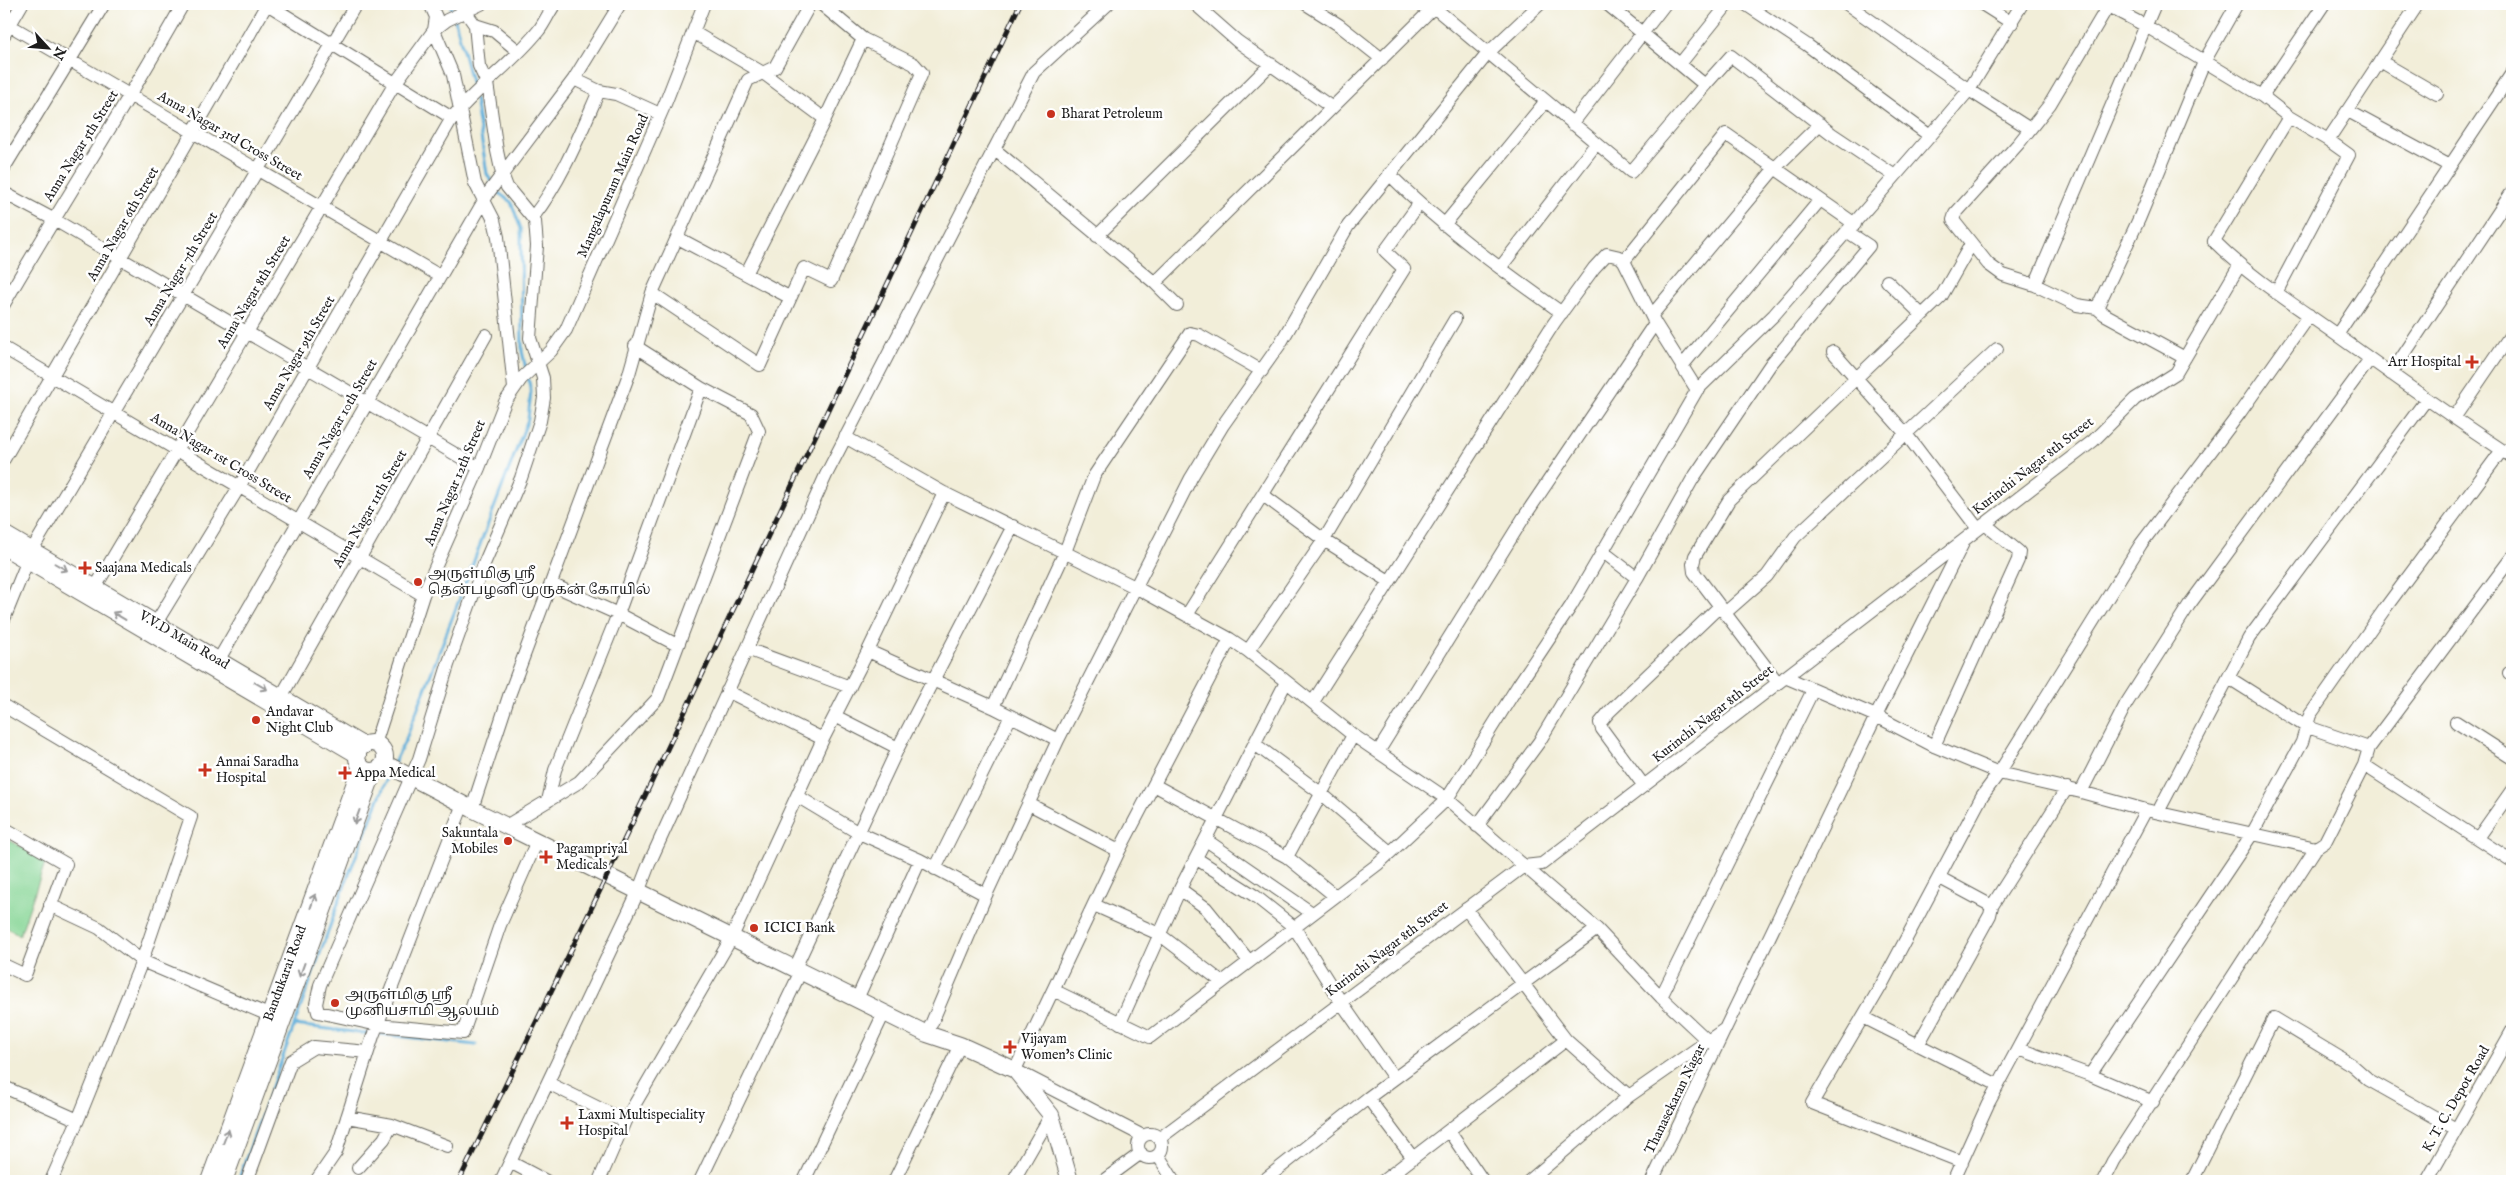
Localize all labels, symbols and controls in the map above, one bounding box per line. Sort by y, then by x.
north arrow [22,22,72,72]
text: N [48,43,70,63]
street label: Anna Nagar 5th Street [39,87,123,206]
street label: Anna Nagar 3rd Cross Street [153,87,306,185]
place label: Bharat Petroleum [1061,105,1163,123]
marker: Bharat Petroleum [1045,108,1057,120]
street label: Mangalapuram Main Road [573,111,653,261]
street label: Anna Nagar 6th Street [82,163,163,285]
street label: Anna Nagar 7th Street [139,209,222,330]
street label: Anna Nagar 8th Street [213,232,295,353]
street label: Anna Nagar 9th Street [258,292,339,414]
place label: Arr Hospital [2387,353,2461,371]
marker: Arr Hospital [2465,355,2479,369]
street label: Anna Nagar 10th Street [298,356,382,483]
street label: Anna Nagar 1st Cross Street [146,408,295,507]
street label: Kurinchi Nagar 8th Street [1969,413,2097,519]
street label: Anna Nagar 12th Street [420,417,490,550]
street label: Anna Nagar 11th Street [328,446,411,572]
place label: Saajana Medicals [95,559,192,577]
one-way arrow [54,562,68,572]
marker: Saajana Medicals [79,562,91,574]
place label: அருள்மிகு ஶ்ரீ தென்பழனி முருகன் கோயில் [428,565,651,599]
marker: அருள்மிகு ஶ்ரீ தென்பழனி முருகன் கோயில் [412,576,424,588]
street label: V.V.D Main Road [135,606,233,674]
one-way arrow [113,610,127,620]
street label: Kurinchi Nagar 8th Street [1649,661,1777,767]
one-way arrow [253,681,267,691]
place label: Andavar Night Club [265,703,333,737]
marker: Andavar Night Club [250,714,262,726]
place label: Annai Saradha Hospital [215,753,300,787]
marker: Annai Saradha Hospital [198,763,212,777]
place label: Appa Medical [354,764,435,782]
marker: Appa Medical [339,767,351,779]
one-way arrow [352,809,361,825]
place label: Sakuntala Mobiles [442,824,499,858]
marker: Sakuntala Mobiles [502,835,514,847]
place label: Pagampriyal Medicals [556,840,628,874]
marker: Pagampriyal Medicals [540,851,552,863]
one-way arrow [309,894,318,909]
street label: Kurinchi Nagar 8th Street [1322,897,1452,1001]
place label: ICICI Bank [764,919,836,937]
marker: ICICI Bank [748,922,760,934]
street label: Bandukarai Road [259,923,311,1024]
one-way arrow [297,962,306,977]
place label: அருள்மிகு ஶ்ரீ முனியசாமி ஆலயம் [345,986,499,1021]
marker: அருள்மிகு ஶ்ரீ முனியசாமி ஆலயம் [329,997,341,1009]
place label: Vijayam Women's Clinic [1020,1030,1112,1064]
marker: Vijayam Women's Clinic [1003,1040,1017,1054]
street label: Thanasekaran Nagar [1641,1041,1709,1157]
street label: K. T. C. Depot Road [2418,1042,2494,1156]
place label: Laxmi Multispeciality Hospital [578,1106,705,1140]
marker: Laxmi Multispeciality Hospital [560,1116,574,1130]
one-way arrow [222,1128,231,1144]

